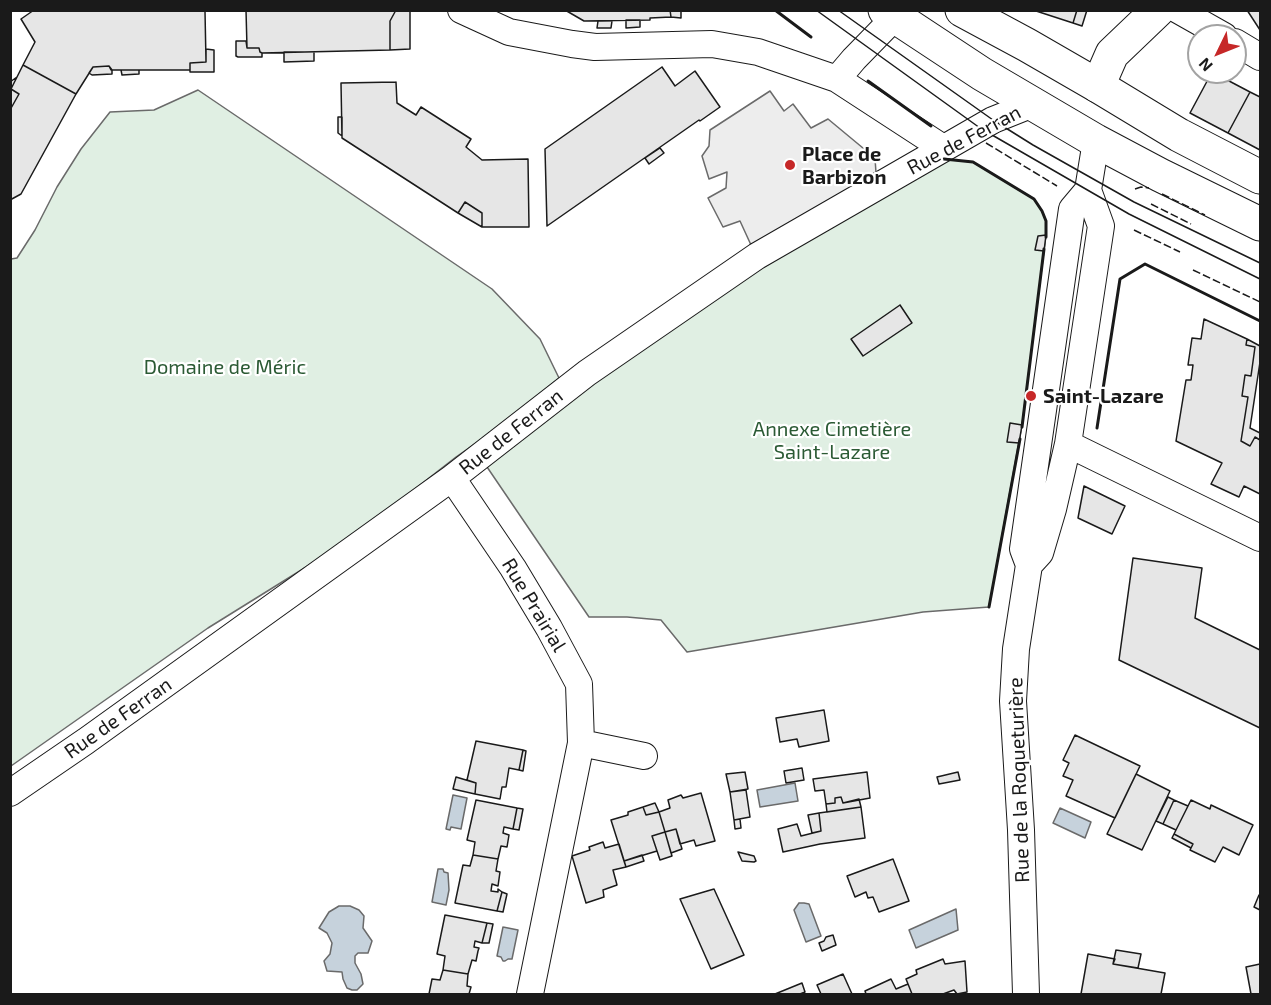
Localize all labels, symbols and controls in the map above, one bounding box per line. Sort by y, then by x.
north arrow [1187,24,1247,84]
text: N [1194,55,1216,76]
street label: Rue de Ferran [903,100,1025,180]
place label: Place de Barbizon [802,142,886,189]
marker: Place de Barbizon [783,158,797,172]
park label: Domaine de Méric [144,355,306,379]
street label: Rue de Ferran [454,384,568,480]
place label: Saint-Lazare [1043,384,1164,408]
marker: Saint-Lazare [1024,389,1038,403]
park label: Annexe Cimetière Saint-Lazare [753,417,911,464]
street label: Rue Prairial [497,554,571,656]
street label: Rue de Ferran [60,672,176,764]
street label: Rue de la Roqueturière [1003,677,1035,883]

